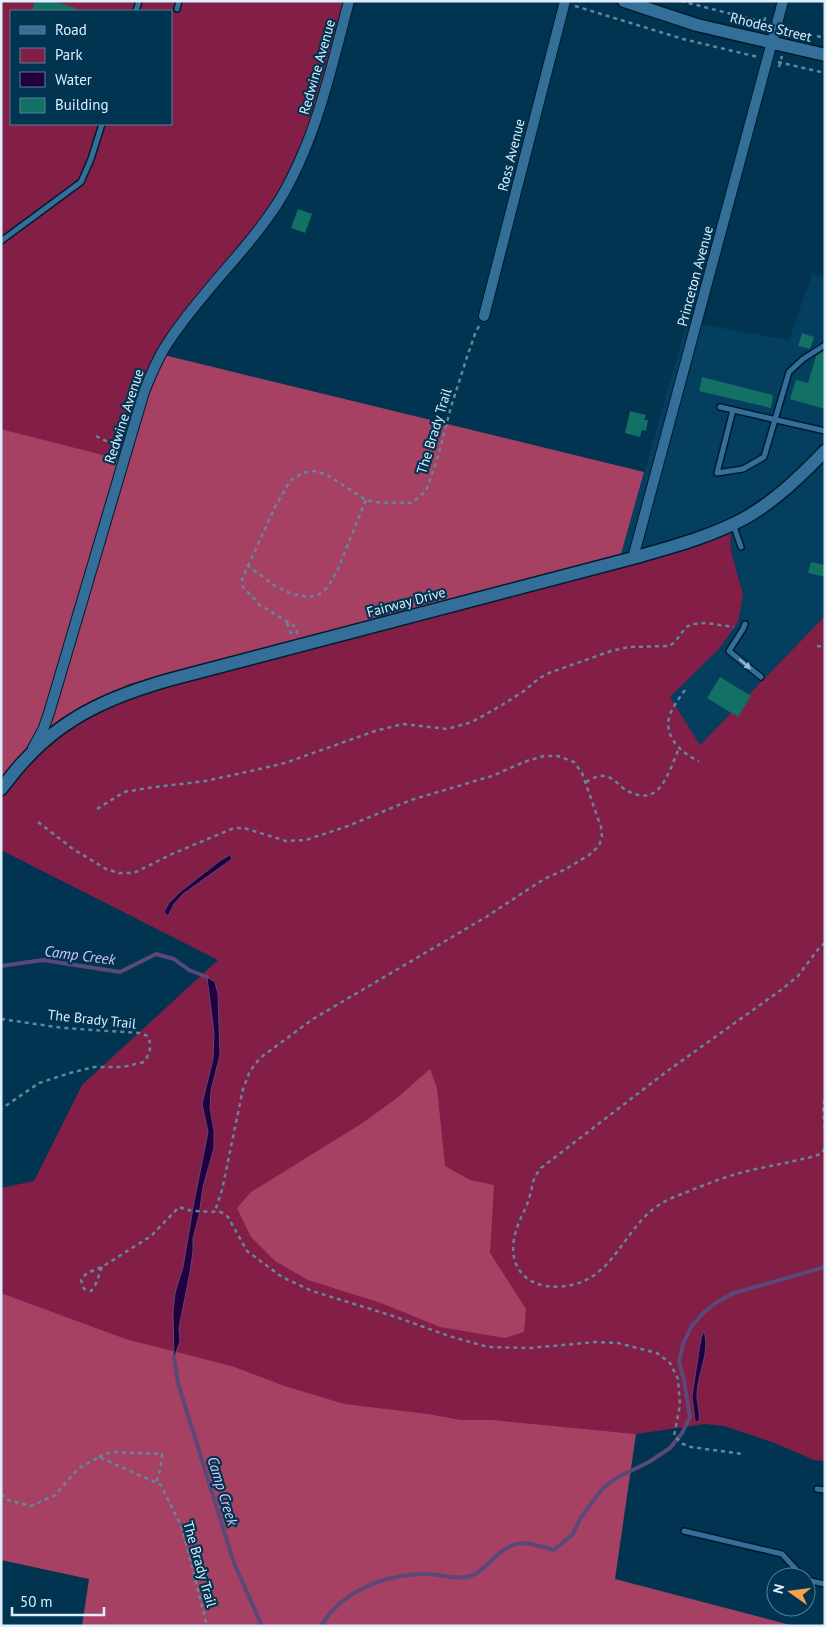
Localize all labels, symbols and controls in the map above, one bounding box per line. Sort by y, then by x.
street label: Rhodes Street [728,8,814,46]
legend [10,10,172,125]
street label: Redwine Avenue [295,17,339,117]
text: Road [55,20,87,39]
text: Park [55,45,83,64]
text: Water [55,70,92,89]
text: Building [55,95,109,114]
street label: Ross Avenue [493,117,529,193]
street label: Princeton Avenue [673,224,717,328]
street label: Redwine Avenue [100,367,148,465]
street label: The Brady Trail [412,386,456,476]
street label: Fairway Drive [365,583,447,621]
one-way arrow [738,658,751,669]
water label: Camp Creek [44,941,118,969]
street label: The Brady Trail [47,1005,137,1033]
water label: Camp Creek [204,1454,243,1529]
street label: The Brady Trail [179,1519,221,1609]
north arrow [766,1567,816,1617]
text: N [769,1582,788,1595]
scale bar [12,1584,105,1616]
text: 50 m [20,1592,53,1611]

